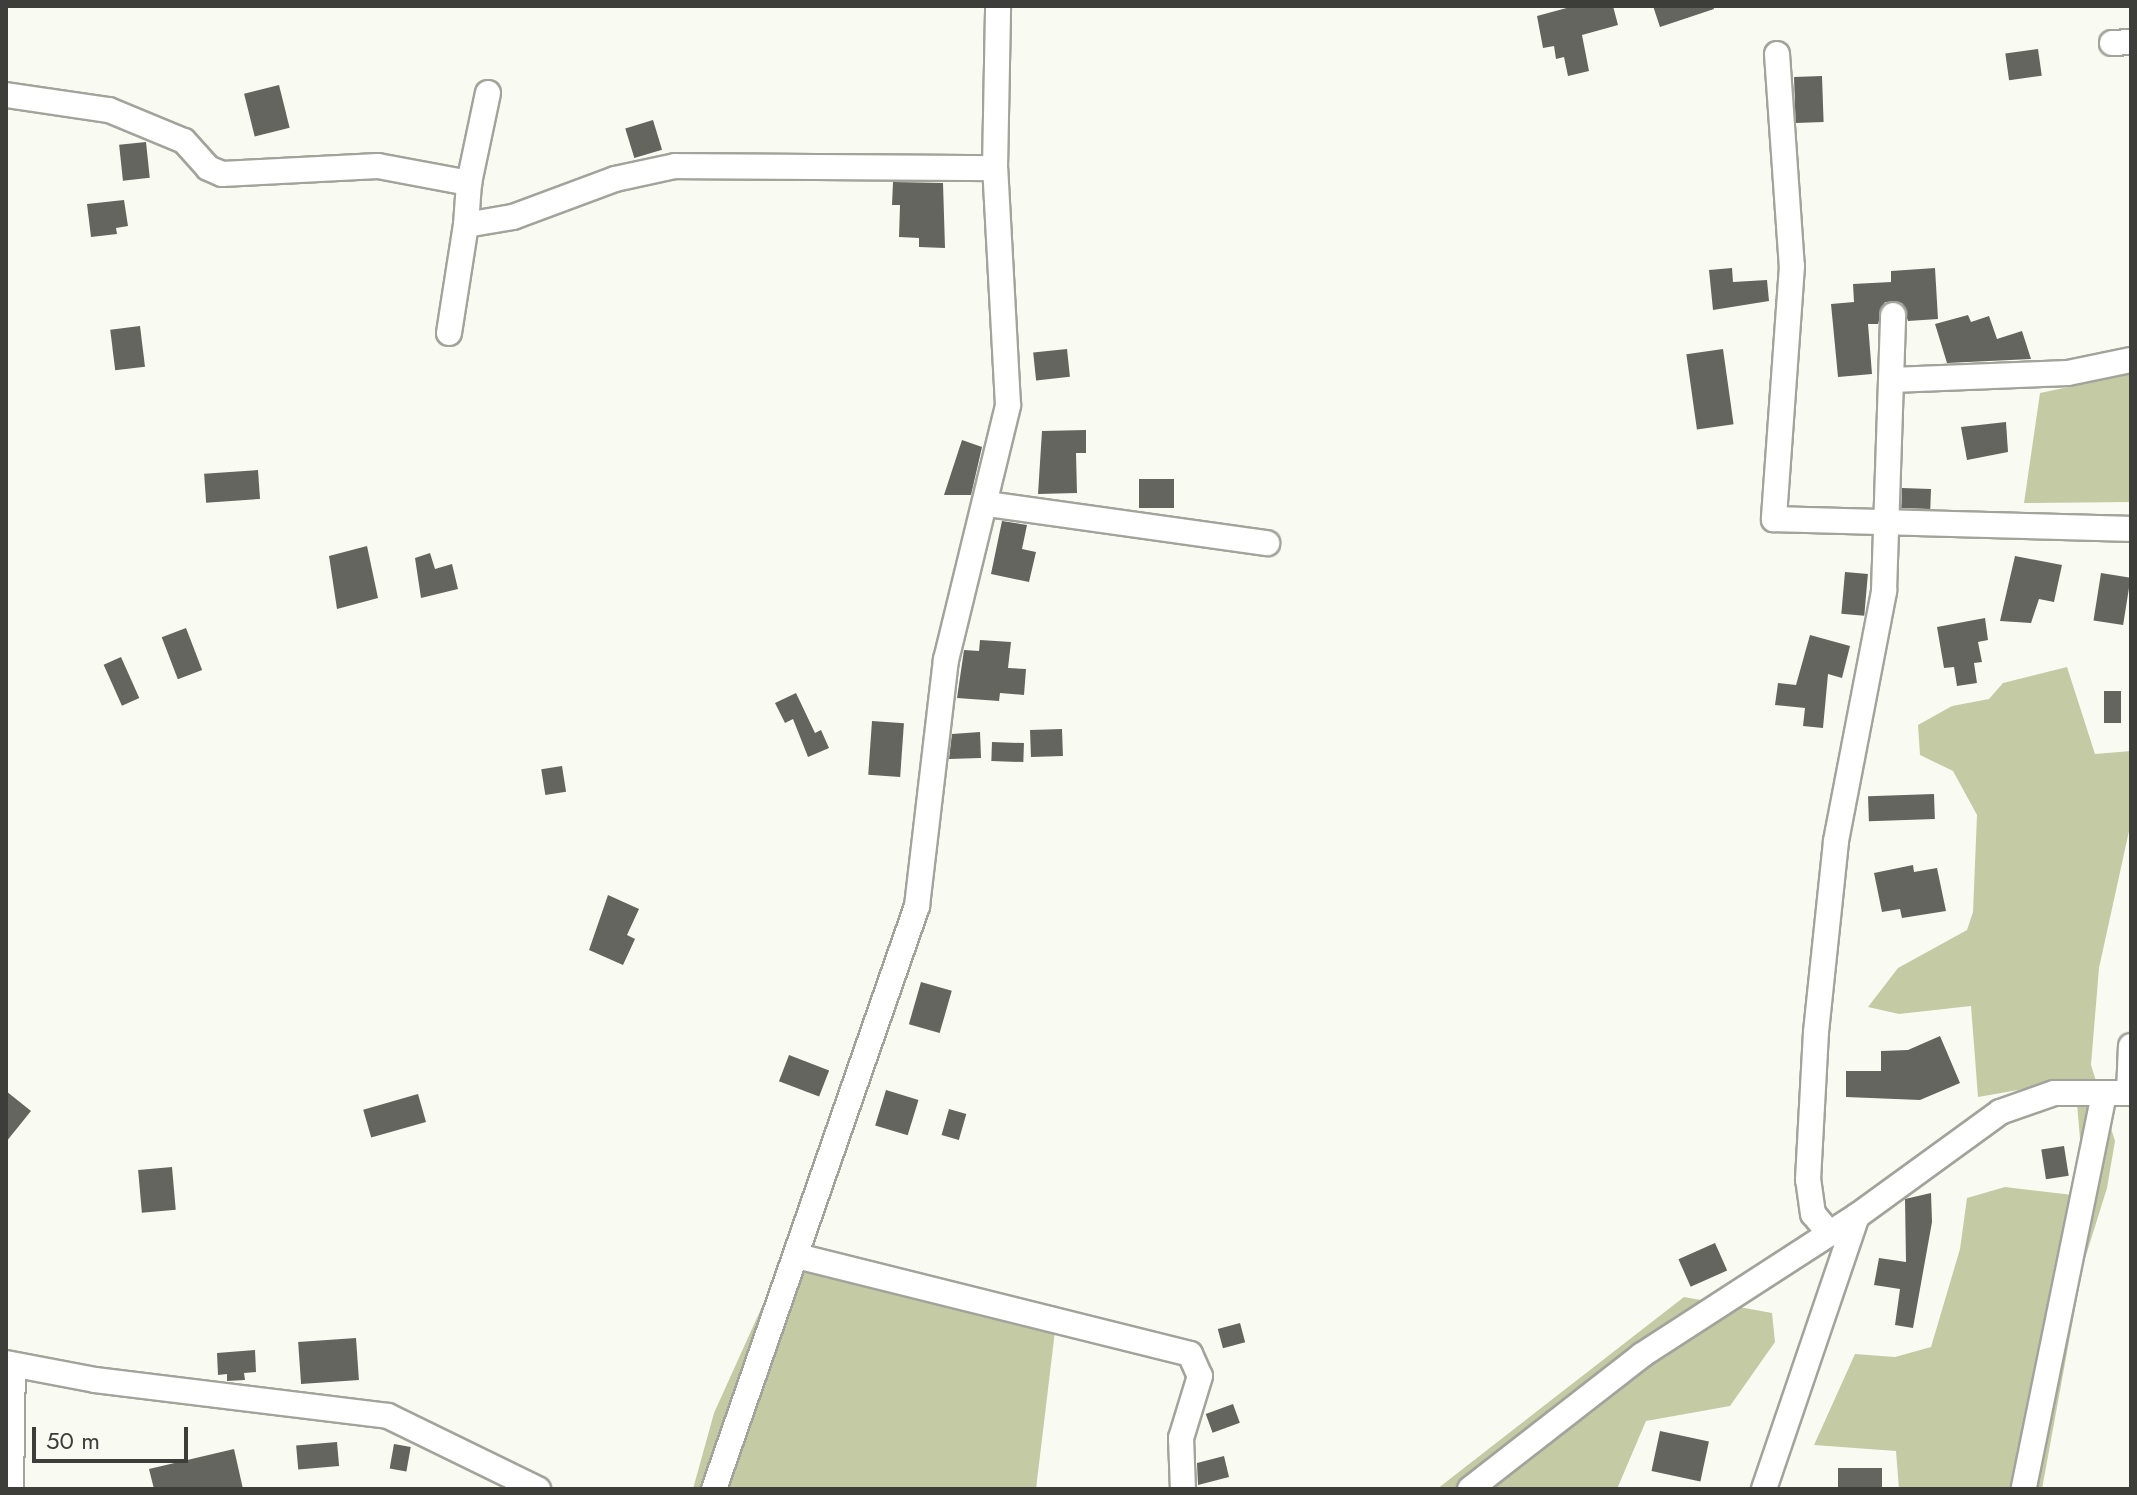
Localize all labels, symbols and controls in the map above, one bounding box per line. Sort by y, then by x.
scale bar [36,1411,192,1461]
text: 50 m [46,1423,100,1458]

